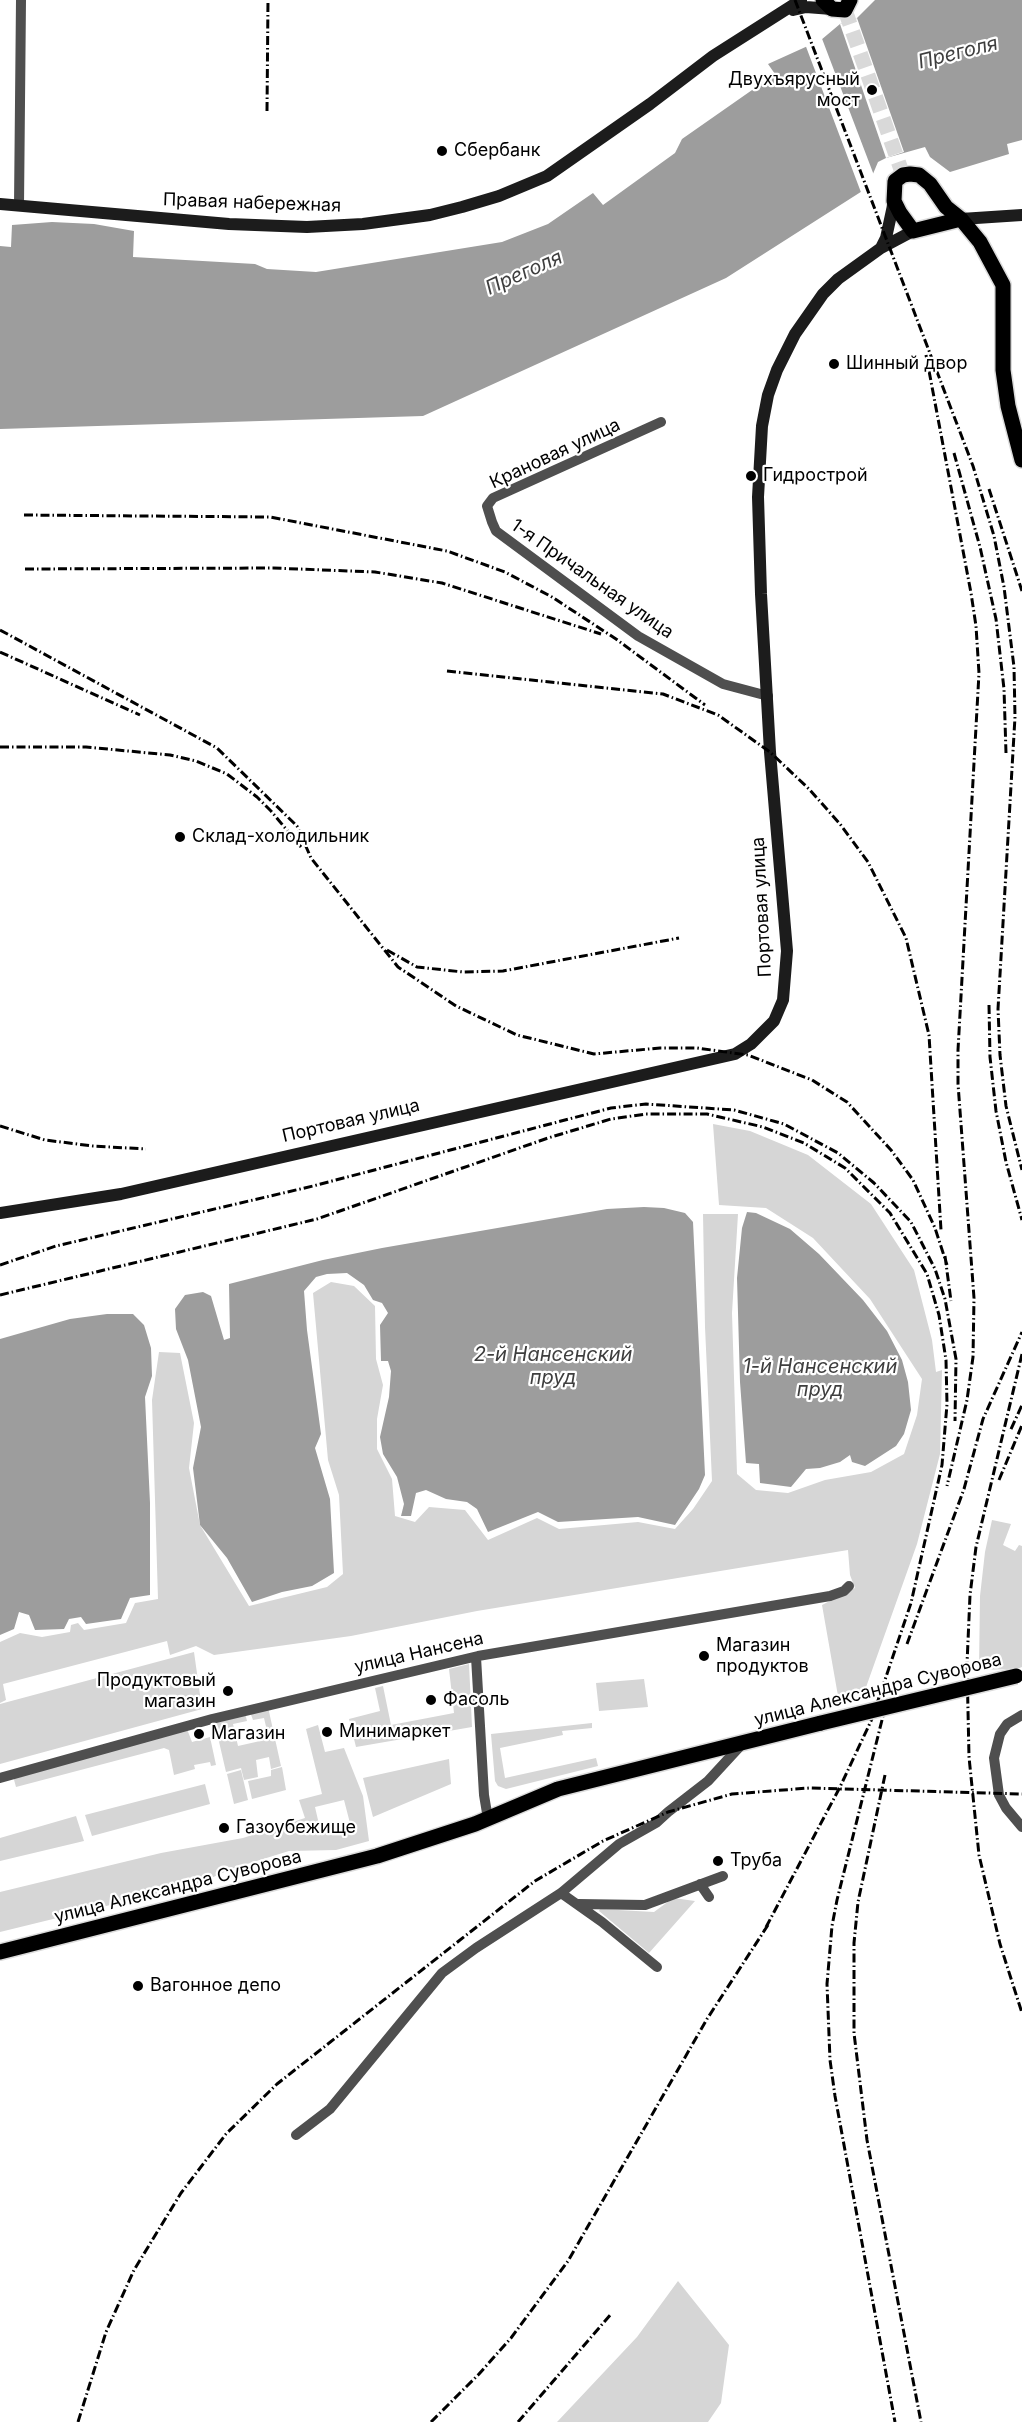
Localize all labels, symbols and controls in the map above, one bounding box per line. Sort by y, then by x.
water label: Преголя [916,31,1000,75]
place label: Двухъярусный мост [728,69,860,112]
marker: Двухъярусный мост [865,83,879,97]
place label: Сбербанк [454,140,540,162]
marker: Сбербанк [435,144,449,158]
street label: Правая набережная [163,189,341,217]
water label: Преголя [482,245,566,301]
place label: Шинный двор [846,353,967,375]
marker: Шинный двор [827,357,841,371]
street label: Крановая улица [486,414,624,494]
place label: Гидрострой [763,465,868,487]
marker: Гидрострой [744,469,758,483]
street label: 1-я Причальная улица [507,515,677,643]
place label: Склад-холодильник [192,826,369,848]
marker: Склад-холодильник [173,830,187,844]
street label: Портовая улица [748,836,776,978]
street label: Портовая улица [280,1095,422,1147]
water label: 2-й Нансенский пруд [474,1343,632,1390]
water label: 1-й Нансенский пруд [743,1355,897,1402]
street label: улица Нансена [352,1628,486,1678]
place label: Магазин продуктов [716,1635,809,1678]
marker: Магазин продуктов [697,1649,711,1663]
street label: улица Александра Суворова [752,1649,1004,1731]
place label: Продуктовый магазин [97,1670,216,1712]
marker: Продуктовый магазин [221,1684,235,1698]
place label: Фасоль [443,1689,509,1711]
marker: Фасоль [424,1693,438,1707]
place label: Минимаркет [339,1721,450,1743]
place label: Магазин [211,1723,286,1745]
marker: Минимаркет [320,1725,334,1739]
marker: Магазин [192,1727,206,1741]
place label: Газоубежище [236,1817,356,1839]
marker: Газоубежище [217,1821,231,1835]
street label: улица Александра Суворова [52,1846,304,1928]
place label: Труба [730,1850,782,1872]
marker: Труба [711,1854,725,1868]
place label: Вагонное депо [150,1975,281,1997]
marker: Вагонное депо [131,1979,145,1993]

